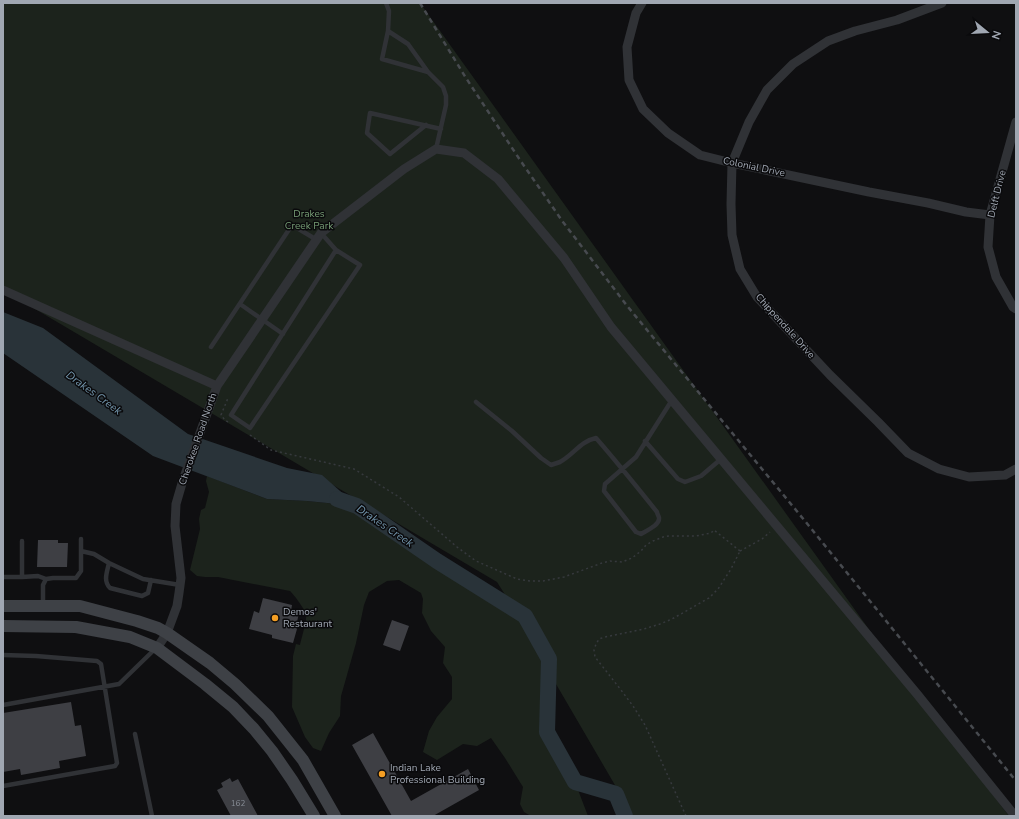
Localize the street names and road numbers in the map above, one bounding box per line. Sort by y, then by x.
street label: Colonial Drive [722,154,786,180]
street label: Delft Drive [984,169,1010,219]
street label: Chippendale Drive [752,290,818,362]
street label: Cherokee Road North [176,391,220,487]

